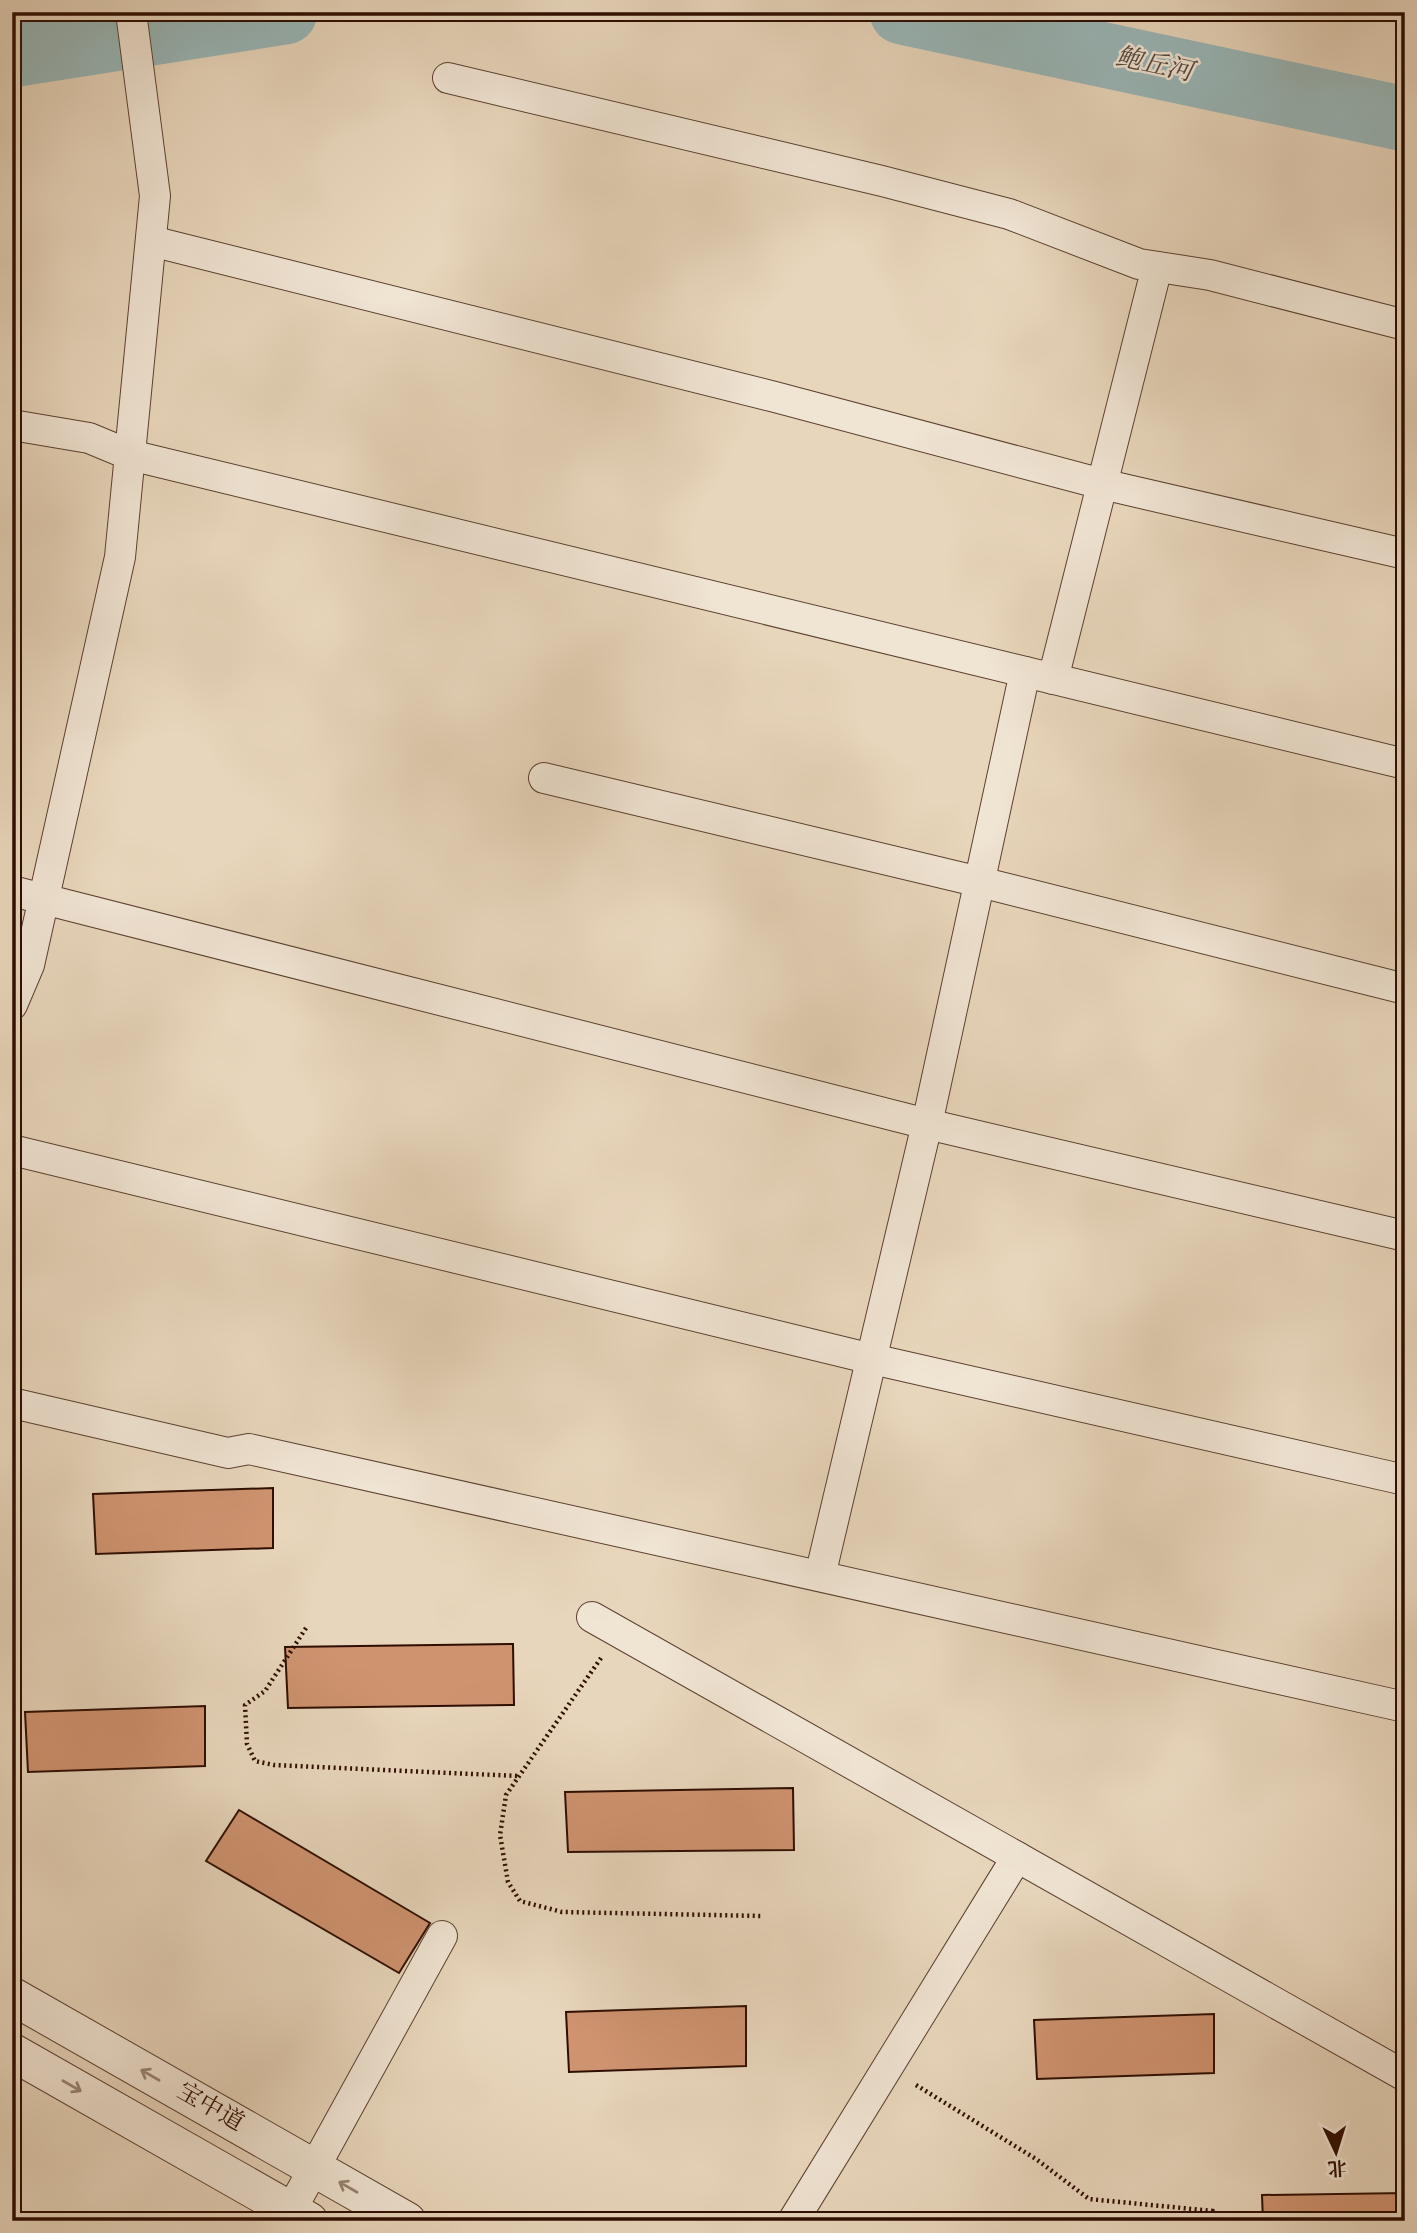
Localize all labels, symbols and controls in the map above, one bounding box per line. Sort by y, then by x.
water label: 鲍丘河 [1112,40,1200,93]
one-way arrow [140,2067,160,2081]
street label: 宝中道 [170,2075,250,2141]
one-way arrow [61,2079,81,2093]
north arrow [1302,2118,1372,2188]
text: 北 [1327,2152,1347,2181]
one-way arrow [338,2180,358,2194]

